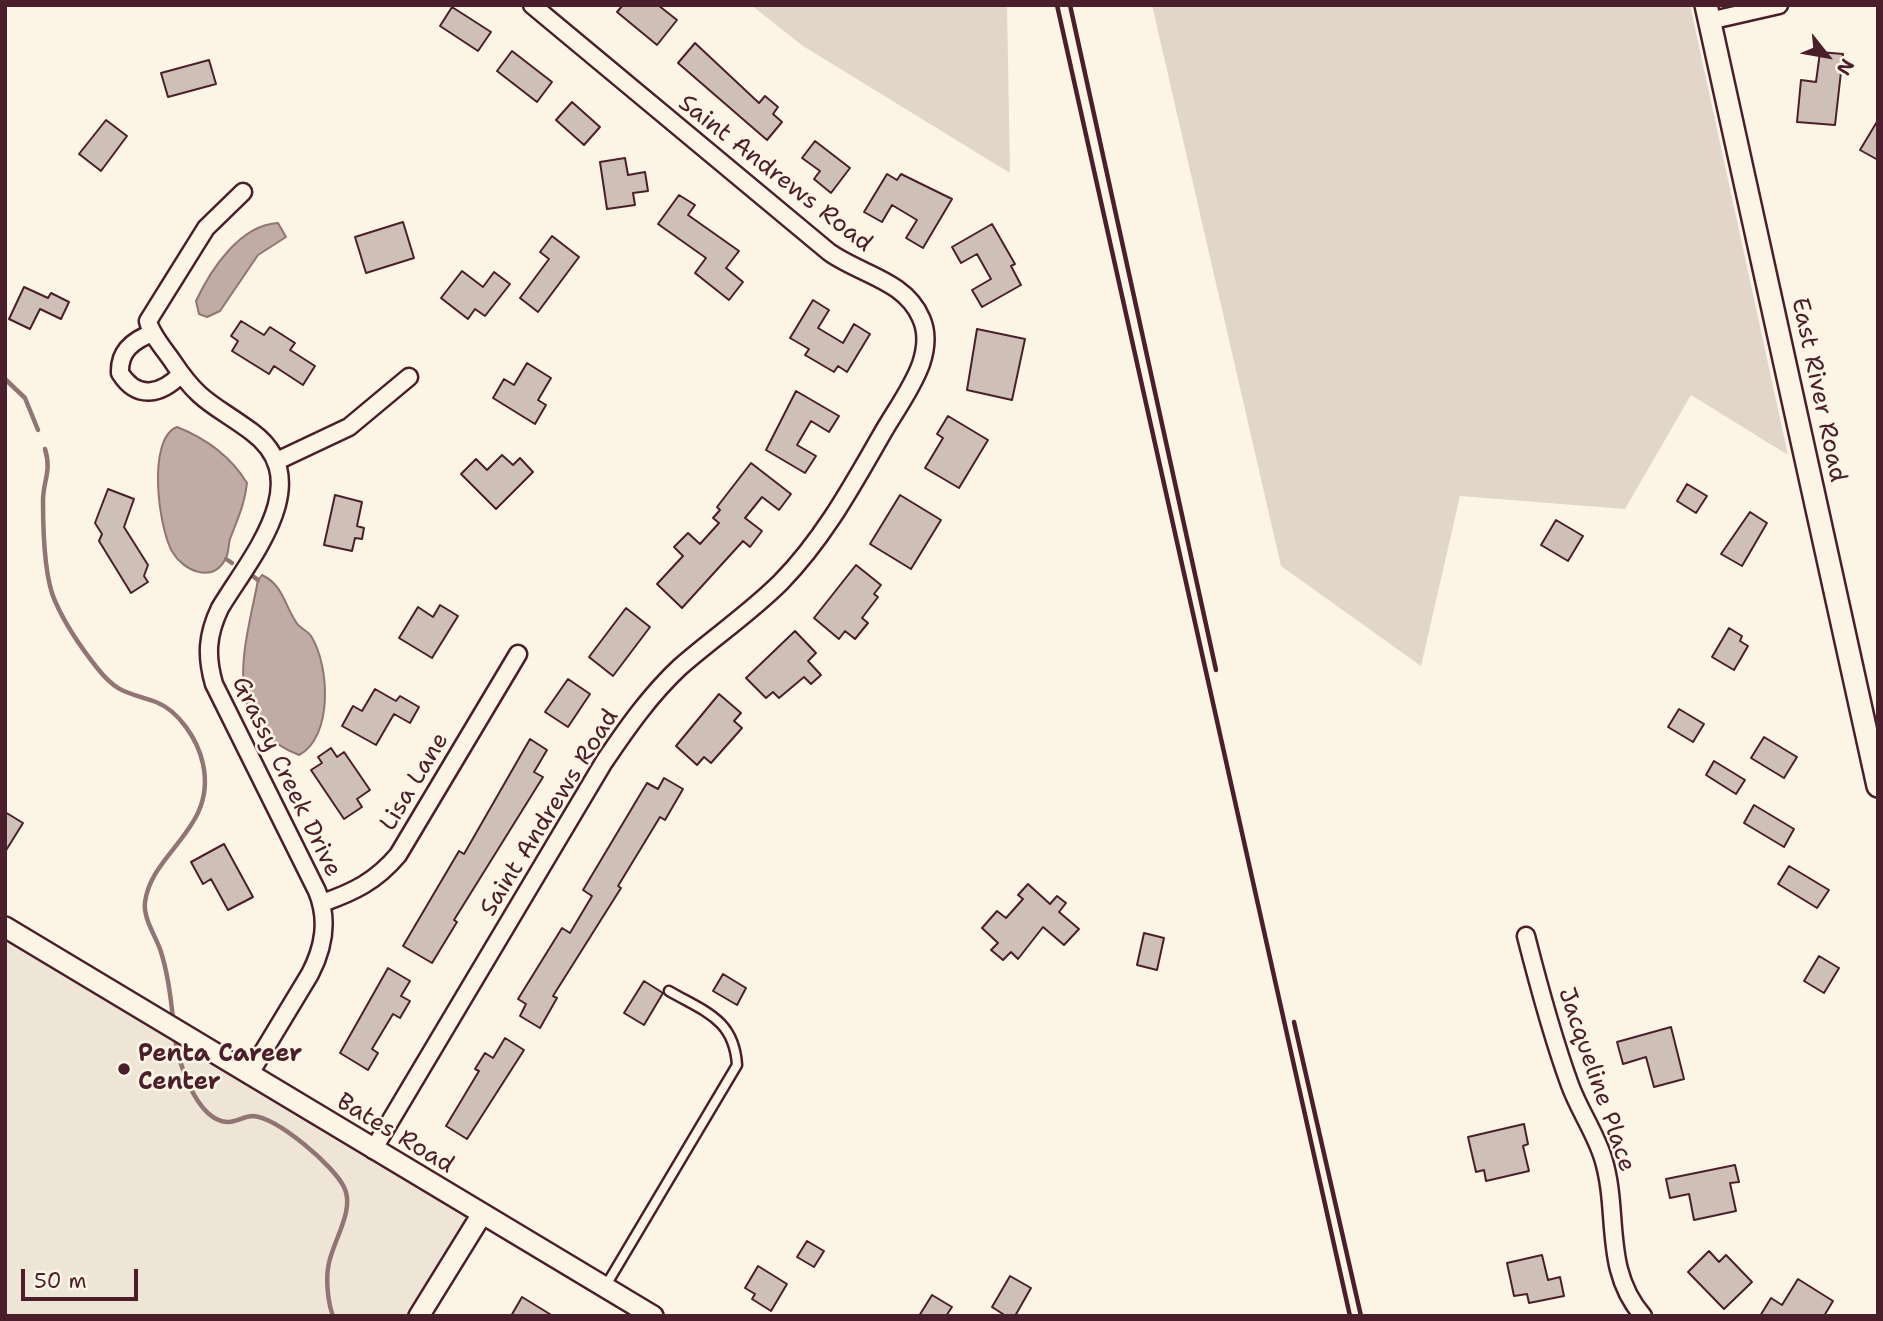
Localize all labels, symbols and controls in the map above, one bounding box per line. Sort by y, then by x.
north arrow [1792,21,1862,91]
text: N [1831,54,1860,80]
street label: Saint Andrews Road [672,89,878,259]
street label: East River Road [1784,295,1852,485]
street label: Grassy Creek Drive [225,672,347,882]
street label: Saint Andrews Road [475,704,625,922]
street label: Lisa Lane [374,728,456,836]
street label: Jacqueline Place [1551,984,1641,1176]
place label: Penta Career Center [138,1041,302,1097]
marker: Penta Career Center [116,1061,132,1077]
street label: Bates Road [331,1088,459,1180]
scale bar [24,1254,142,1298]
text: 50 m [34,1267,87,1295]

